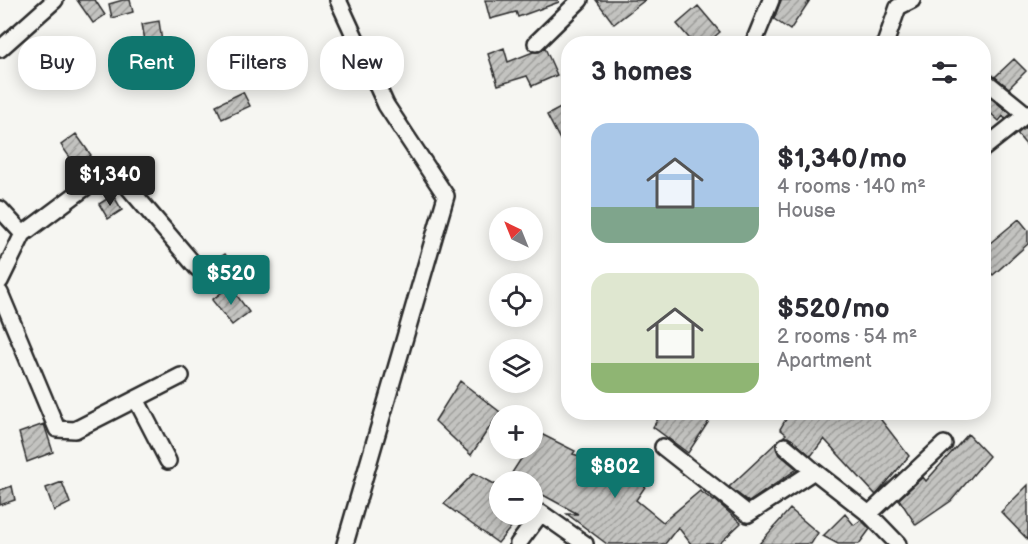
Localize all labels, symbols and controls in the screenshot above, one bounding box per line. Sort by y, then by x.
chip: Buy [18,36,96,90]
chip: Rent [108,36,195,90]
chip: Filters [207,36,308,90]
chip: New [320,36,404,90]
icon: filters [928,56,961,89]
text: 3 homes [591,57,692,88]
text: $1,340/mo [777,144,907,175]
icon: home [639,147,711,219]
pin: $1,340 [61,156,159,207]
text: $1,340 [79,163,141,187]
text: 4 rooms · 140 m² [777,175,926,199]
text: House [777,199,836,223]
north arrow [489,207,543,261]
map controls [489,207,543,525]
pin: $520 [195,255,267,306]
text: $520 [207,262,255,286]
button: locate [489,273,543,327]
text: $520/mo [777,294,890,325]
icon: home [639,297,711,369]
text: 2 rooms · 54 m² [777,325,917,349]
button: layers [489,339,543,393]
text: Apartment [777,349,872,373]
button: + [489,405,543,459]
pin: $802 [579,448,651,499]
text: $802 [590,455,640,479]
button: − [489,471,543,525]

